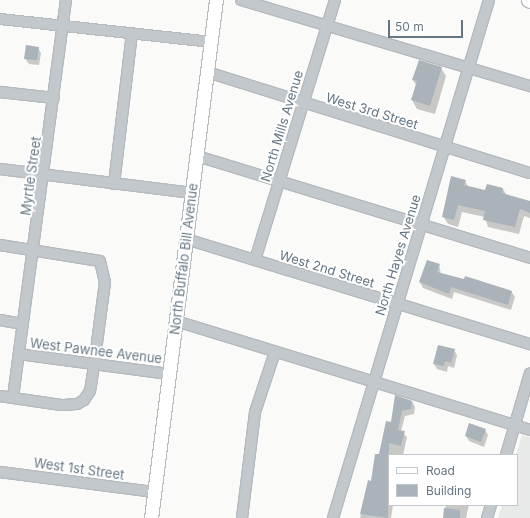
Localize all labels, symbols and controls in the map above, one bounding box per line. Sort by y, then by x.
scale bar [390,12,465,38]
text: 50 m [395,19,424,34]
street label: North Mills Avenue [258,68,306,184]
street label: West 3rd Street [324,90,420,132]
street label: Myrtle Street [18,136,44,216]
street label: North Buffalo Bill Avenue [167,182,201,336]
street label: North Hayes Avenue [372,193,424,317]
street label: West 2nd Street [278,247,376,291]
street label: West Pawnee Avenue [29,335,163,367]
legend [388,454,518,506]
street label: West 1st Street [33,455,125,483]
text: Road [426,463,455,478]
text: Building [426,483,471,498]

